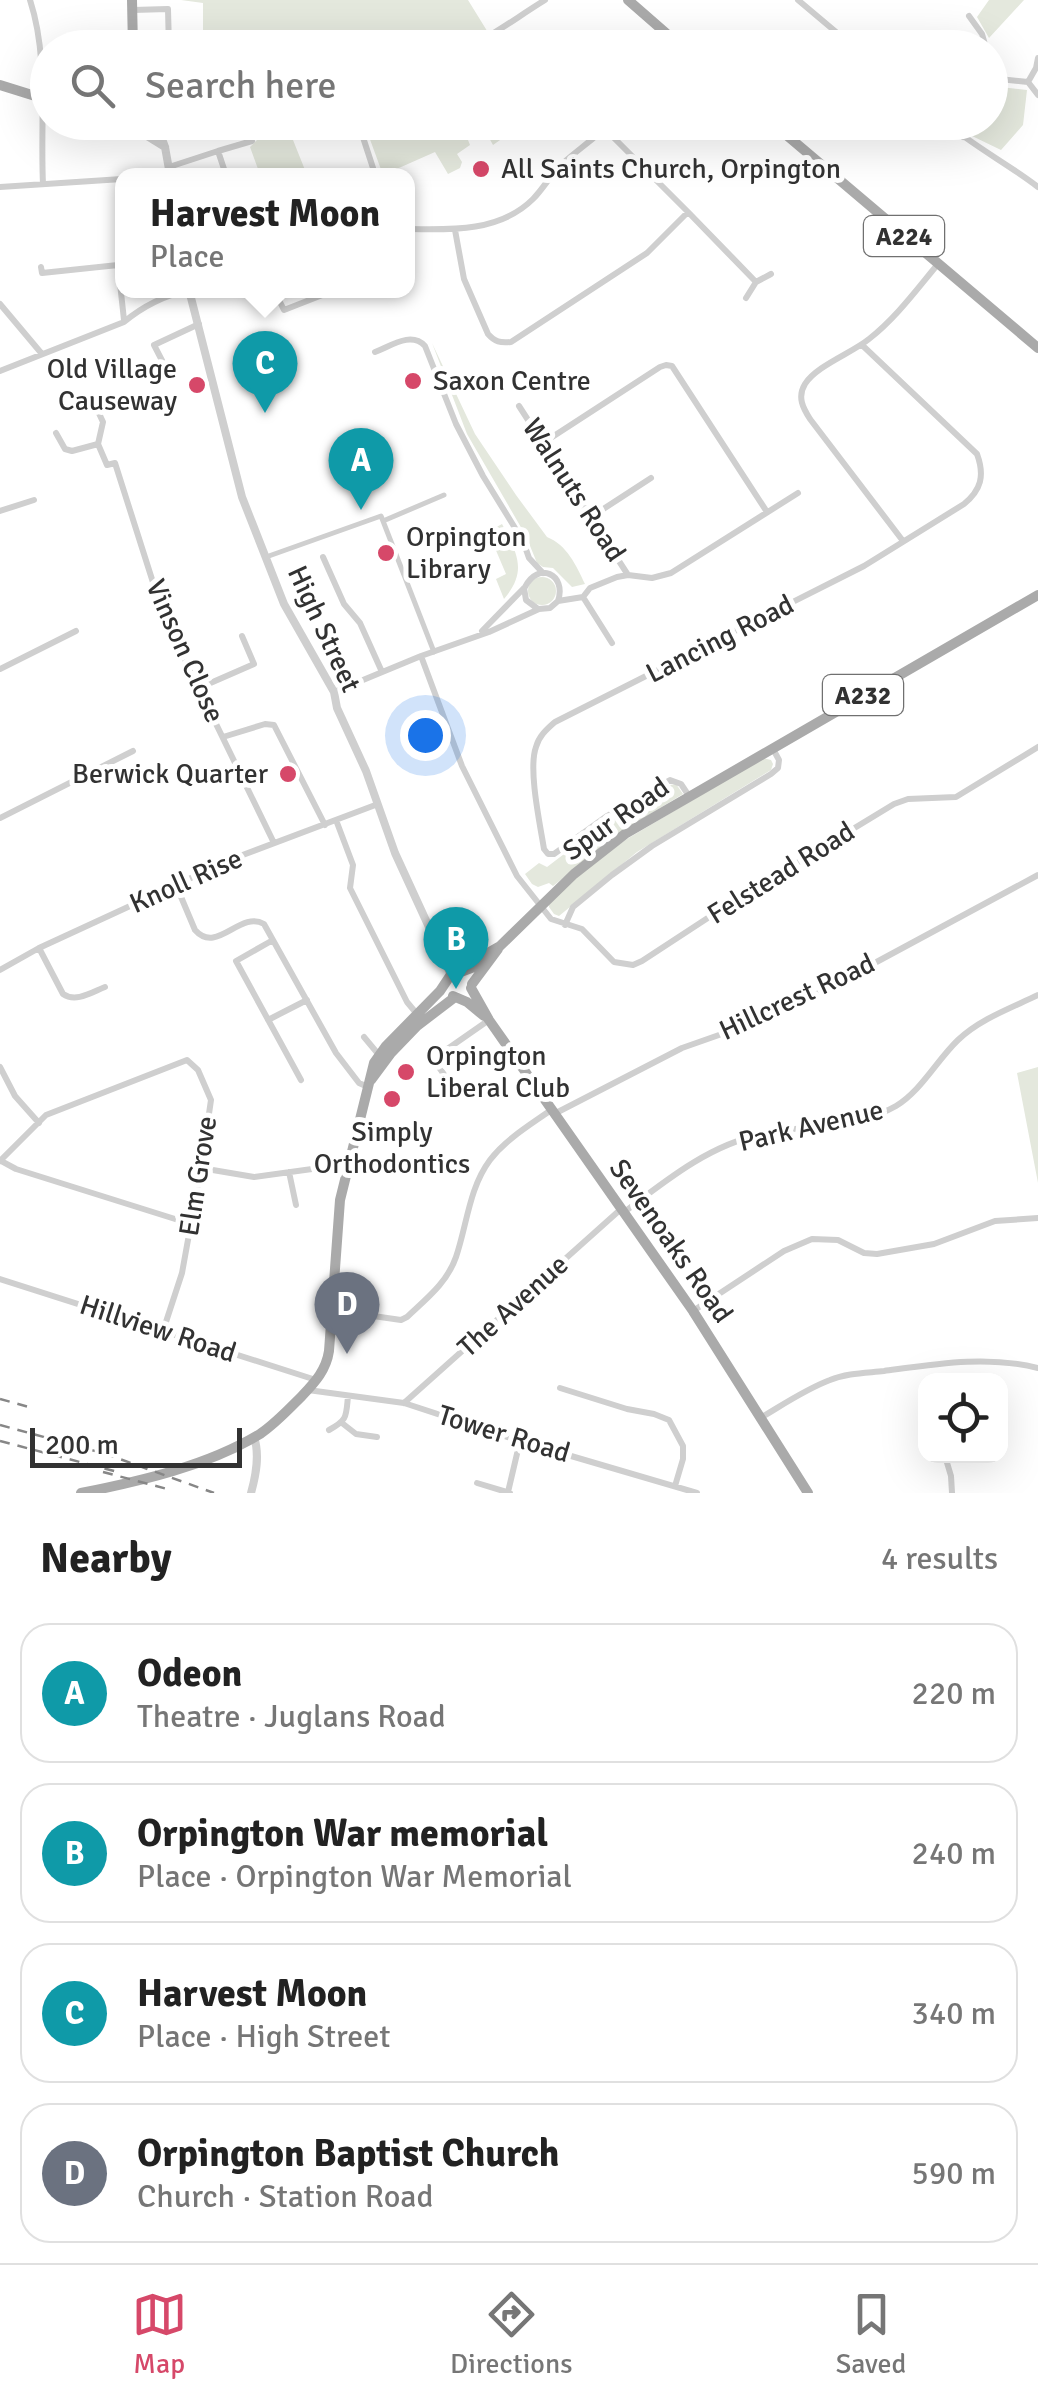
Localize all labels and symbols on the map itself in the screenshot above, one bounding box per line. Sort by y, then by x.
place label: All Saints Church, Orpington [501,152,841,186]
marker: All Saints Church, Orpington [470,158,492,180]
road number: A224 [864,216,944,256]
pin: C [232,330,298,413]
place label: Old Village Causeway [47,352,177,418]
place label: Saxon Centre [433,364,591,398]
marker: Saxon Centre [402,370,424,392]
marker: Old Village Causeway [186,374,208,396]
street label: Walnuts Road [515,412,633,568]
pin: A [328,428,394,510]
place label: Orpington Library [406,520,527,586]
marker: Orpington Library [375,542,397,564]
street label: High Street [280,560,368,698]
street label: Vinson Close [138,574,232,728]
street label: Lancing Road [641,587,799,691]
road number: A232 [823,675,903,715]
your location [400,710,451,761]
place label: Berwick Quarter [72,757,269,791]
marker: Berwick Quarter [277,763,299,785]
street label: Spur Road [556,770,676,868]
street label: Felstead Road [701,814,861,932]
street label: Knoll Rise [125,841,247,921]
pin: B [424,906,488,989]
street label: Hillcrest Road [714,946,880,1048]
place label: Orpington Liberal Club [426,1039,570,1105]
marker: Orpington Liberal Club [395,1061,417,1083]
marker: Simply Orthodontics [381,1088,403,1110]
street label: Park Avenue [735,1093,887,1159]
street label: Elm Grove [172,1114,224,1238]
place label: Simply Orthodontics [314,1115,470,1181]
street label: Sevenoaks Road [602,1153,740,1329]
street label: The Avenue [451,1248,575,1364]
pin: D [314,1272,380,1354]
street label: Hillview Road [76,1288,240,1370]
street label: Tower Road [434,1398,574,1470]
scale bar [30,1423,242,1468]

